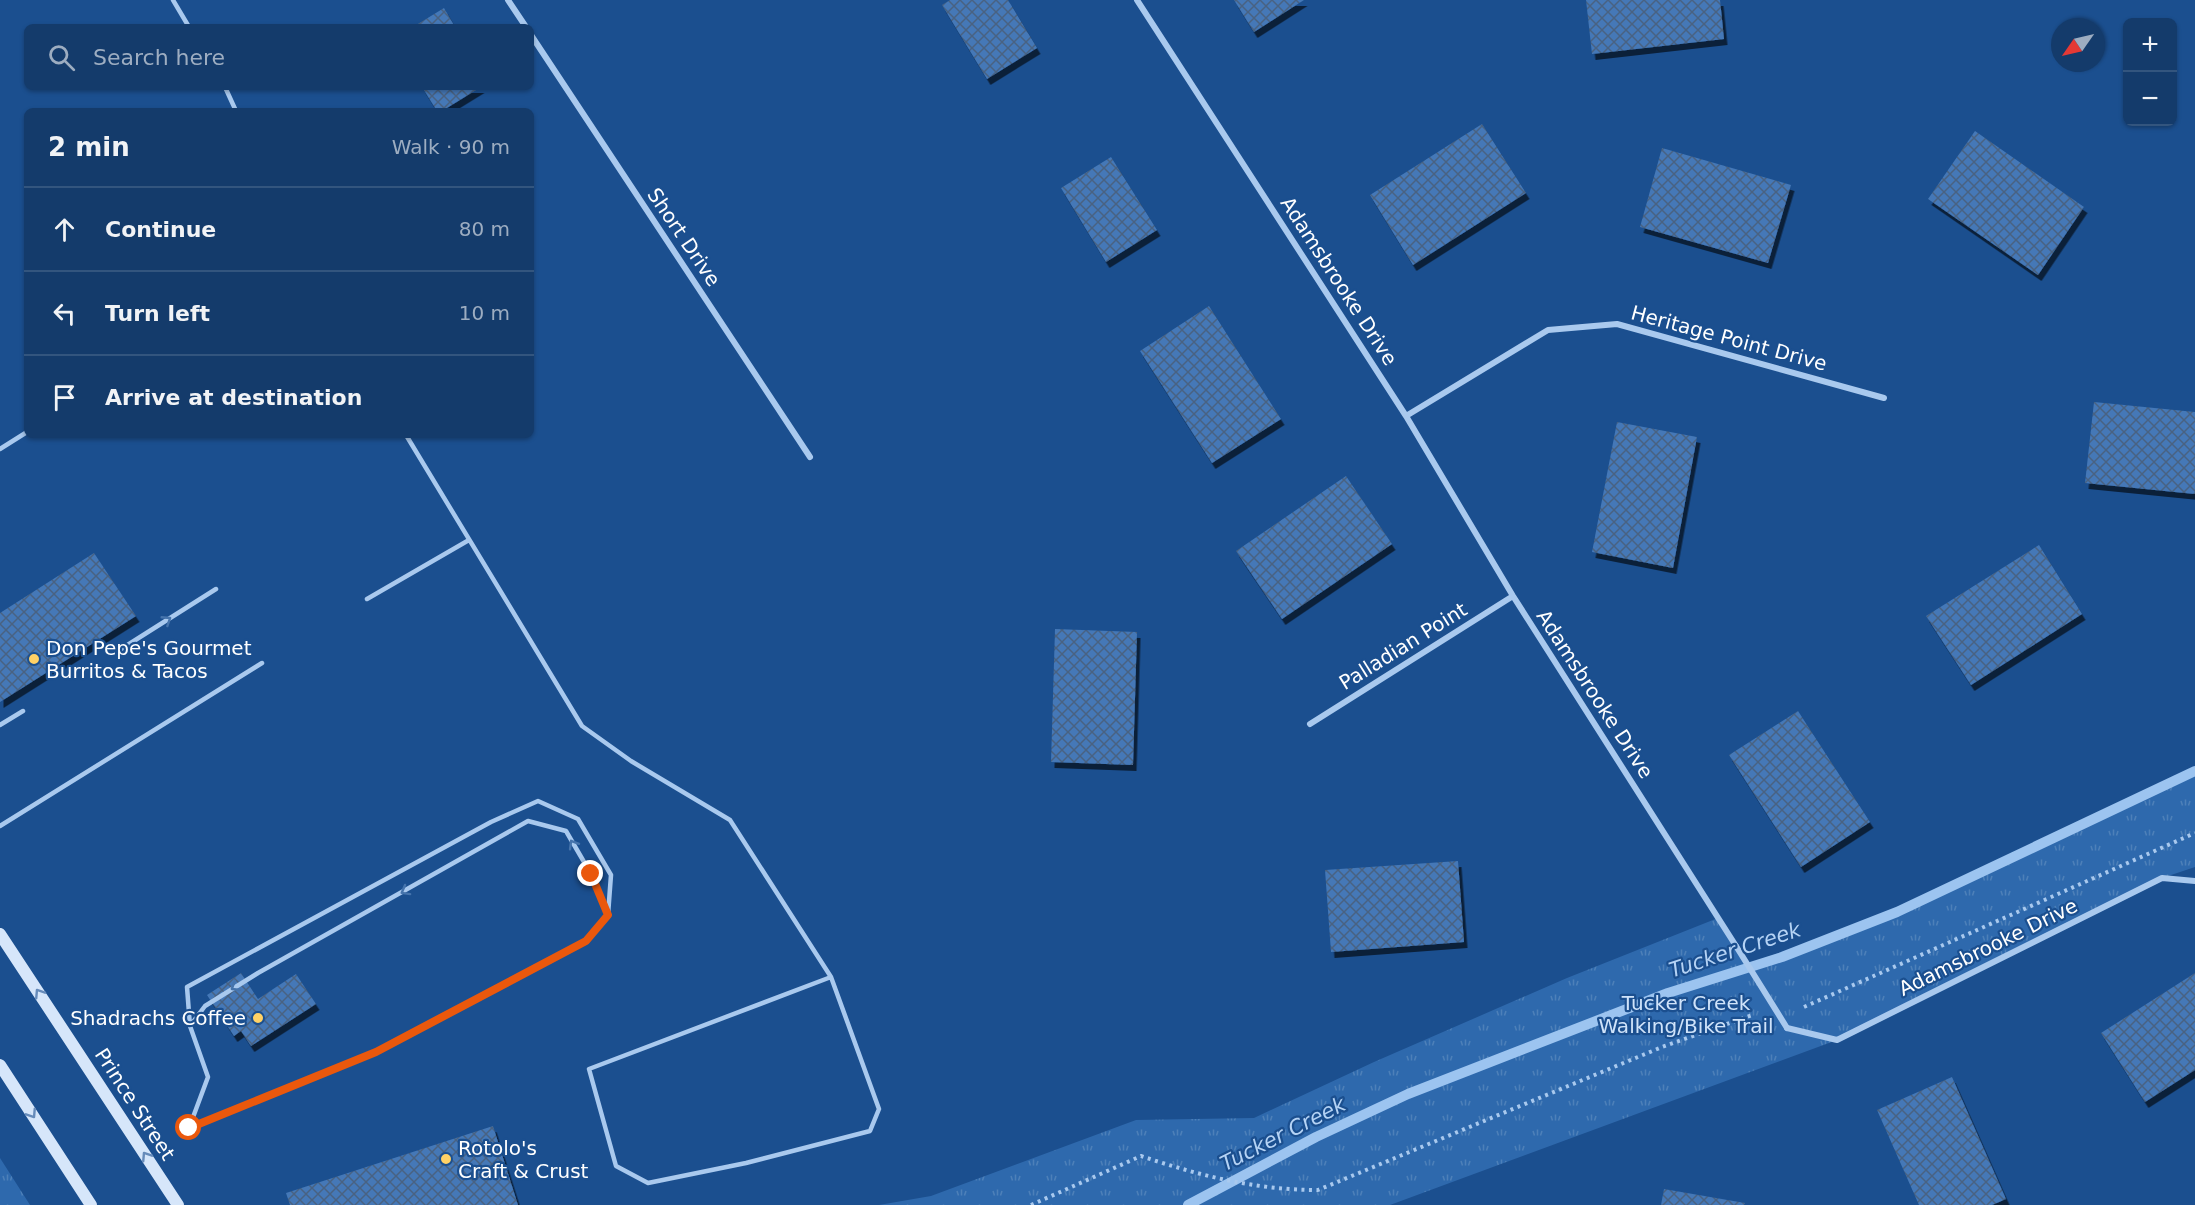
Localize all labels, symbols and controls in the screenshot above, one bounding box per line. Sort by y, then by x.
north arrow [2051,18,2105,72]
map controls [2123,18,2177,126]
button: + [2123,18,2177,72]
search box [24,24,534,90]
icon: search [45,41,78,74]
text: Search here [93,45,225,70]
button: − [2123,72,2177,126]
text: 2 min [48,132,130,162]
text: Walk · 90 m [392,135,510,159]
street label: Short Drive [642,183,726,291]
street label: Adamsbrooke Drive [1276,192,1402,370]
icon: ahead [48,213,81,246]
text: Continue [105,217,216,242]
text: 80 m [459,217,510,241]
icon: left [48,297,81,330]
street label: Heritage Point Drive [1628,300,1830,376]
text: Turn left [105,301,210,326]
text: 10 m [459,301,510,325]
icon: arrive [48,381,81,414]
text: Arrive at destination [105,385,362,410]
street label: Palladian Point [1335,597,1471,695]
street label: Adamsbrooke Drive [1532,605,1658,783]
one-way arrow [160,616,171,627]
place label: Don Pepe's Gourmet Burritos & Tacos [46,636,252,683]
marker: Don Pepe's Gourmet Burritos & Tacos [27,652,41,666]
one-way arrow [569,840,581,850]
route end [577,860,603,886]
one-way arrow [400,884,411,895]
street label: Adamsbrooke Drive [1895,893,2081,1001]
water label: Tucker Creek [1666,917,1805,983]
one-way arrow [231,980,241,992]
one-way arrow [35,989,46,1000]
park label: Tucker Creek Walking/Bike Trail [1598,991,1774,1038]
place label: Shadrachs Coffee [70,1006,246,1030]
marker: Shadrachs Coffee [251,1011,265,1025]
street label: Prince Street [90,1044,180,1165]
water label: Tucker Creek [1216,1092,1350,1176]
one-way arrow [25,1108,36,1119]
route start [175,1114,201,1140]
place label: Rotolo's Craft & Crust [458,1136,589,1183]
one-way arrow [142,1152,153,1163]
marker: Rotolo's Craft & Crust [439,1152,453,1166]

